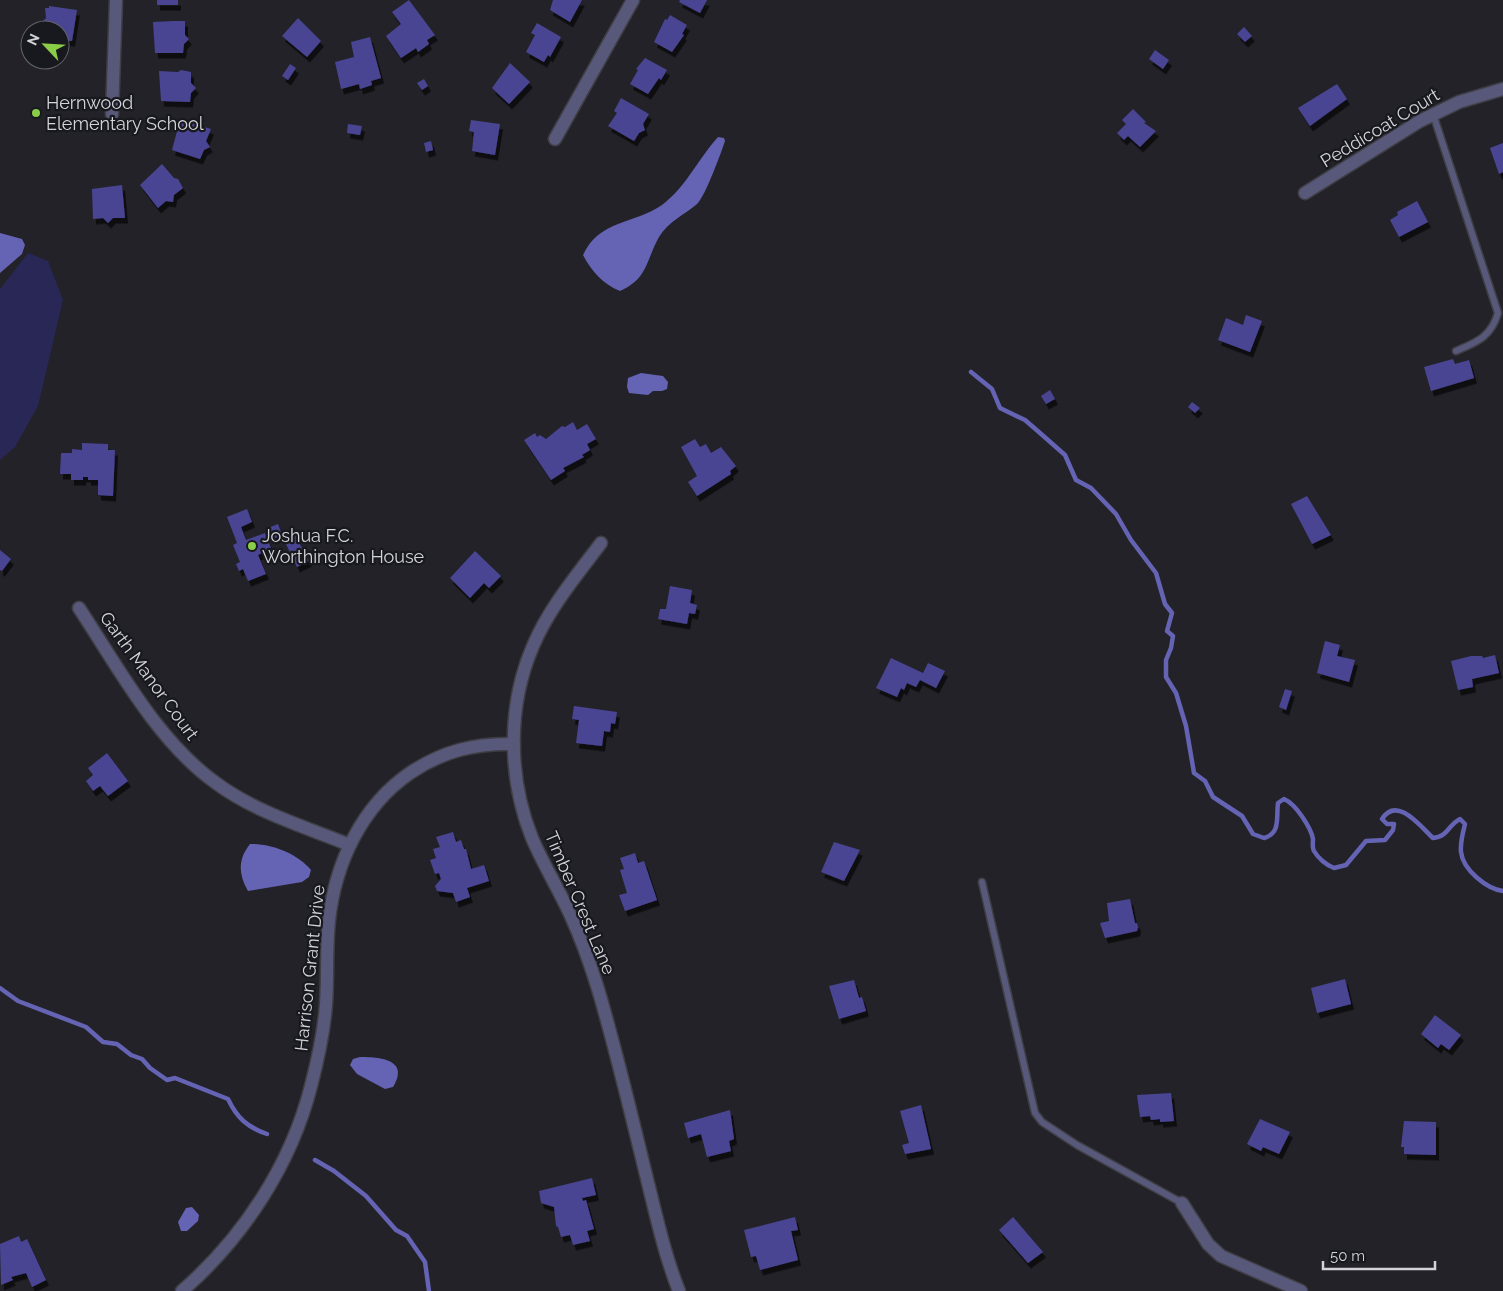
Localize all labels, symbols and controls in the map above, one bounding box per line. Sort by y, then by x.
north arrow [20,20,70,70]
text: N [24,31,43,48]
street label: Peddicoat Court [1317,84,1443,171]
place label: Hernwood Elementary School [46,92,204,134]
marker: Hernwood Elementary School [30,107,42,119]
place label: Joshua F.C. Worthington House [262,525,425,567]
marker: Joshua F.C. Worthington House [246,540,258,552]
street label: Garth Manor Court [96,607,203,744]
street label: Timber Crest Lane [541,828,620,978]
street label: Harrison Grant Drive [290,883,329,1052]
scale bar [1323,1238,1436,1270]
text: 50 m [1330,1247,1365,1265]

